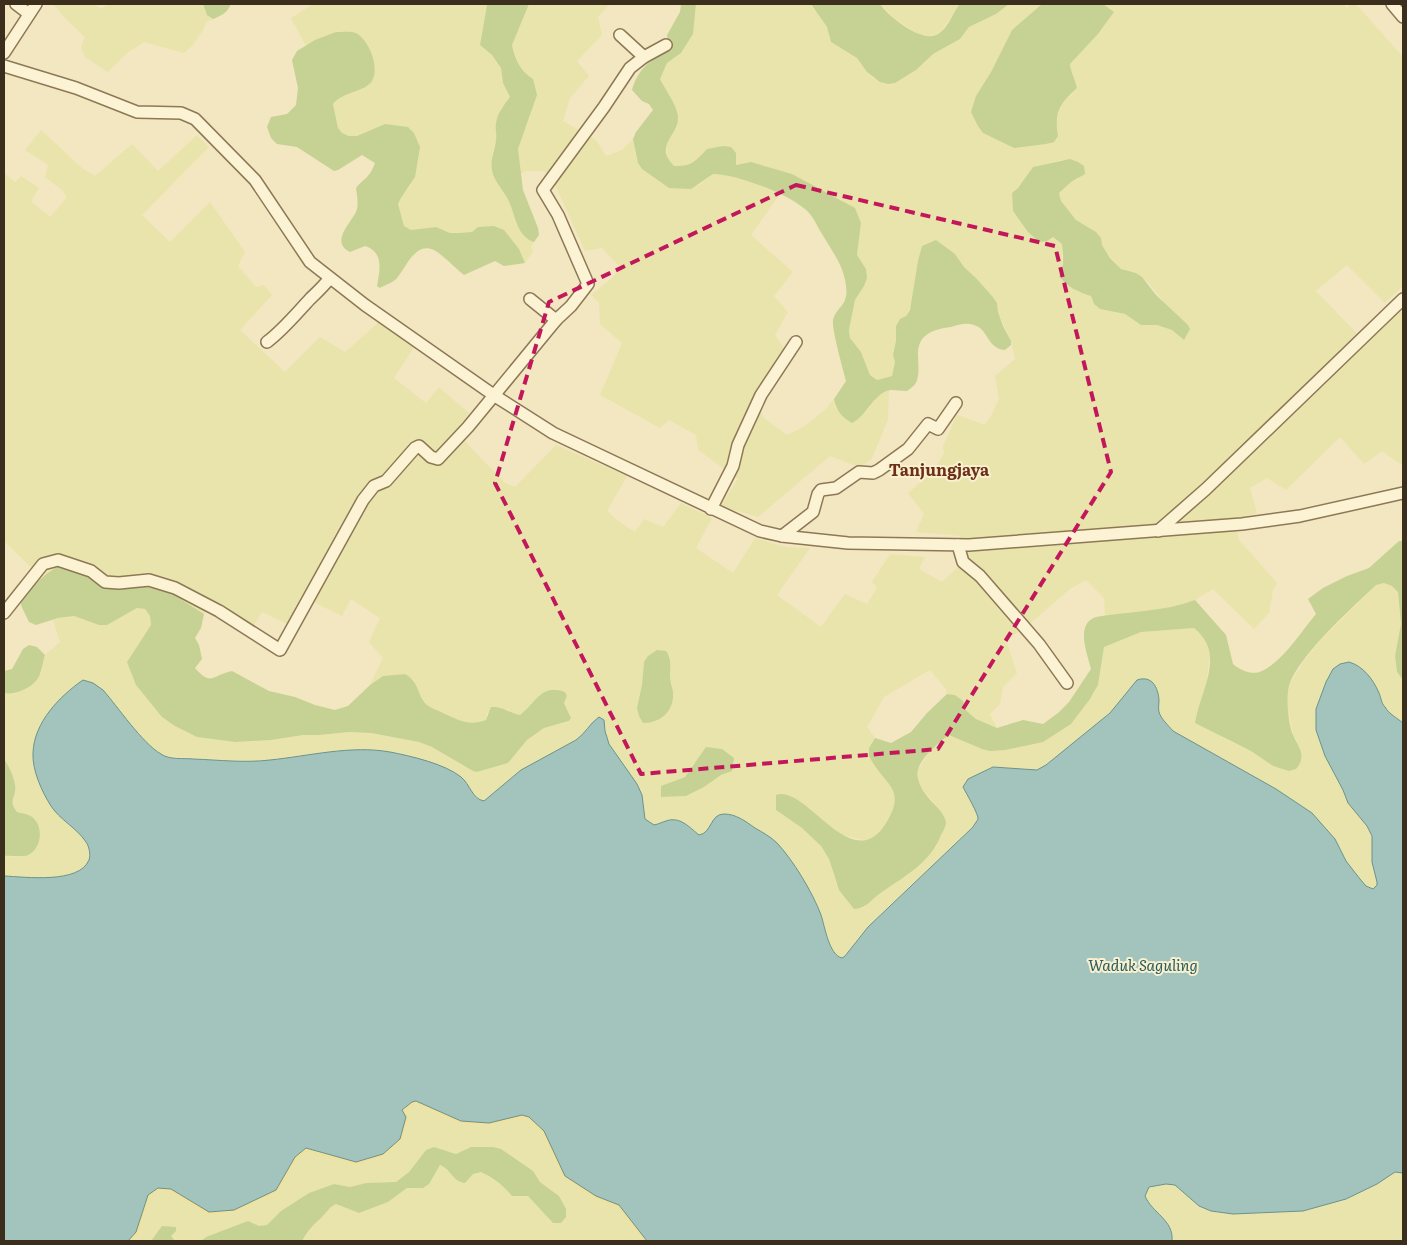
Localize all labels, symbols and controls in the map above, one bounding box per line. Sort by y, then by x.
district label: Tanjungjaya [889,457,990,481]
water label: Waduk Saguling [1088,953,1198,976]

